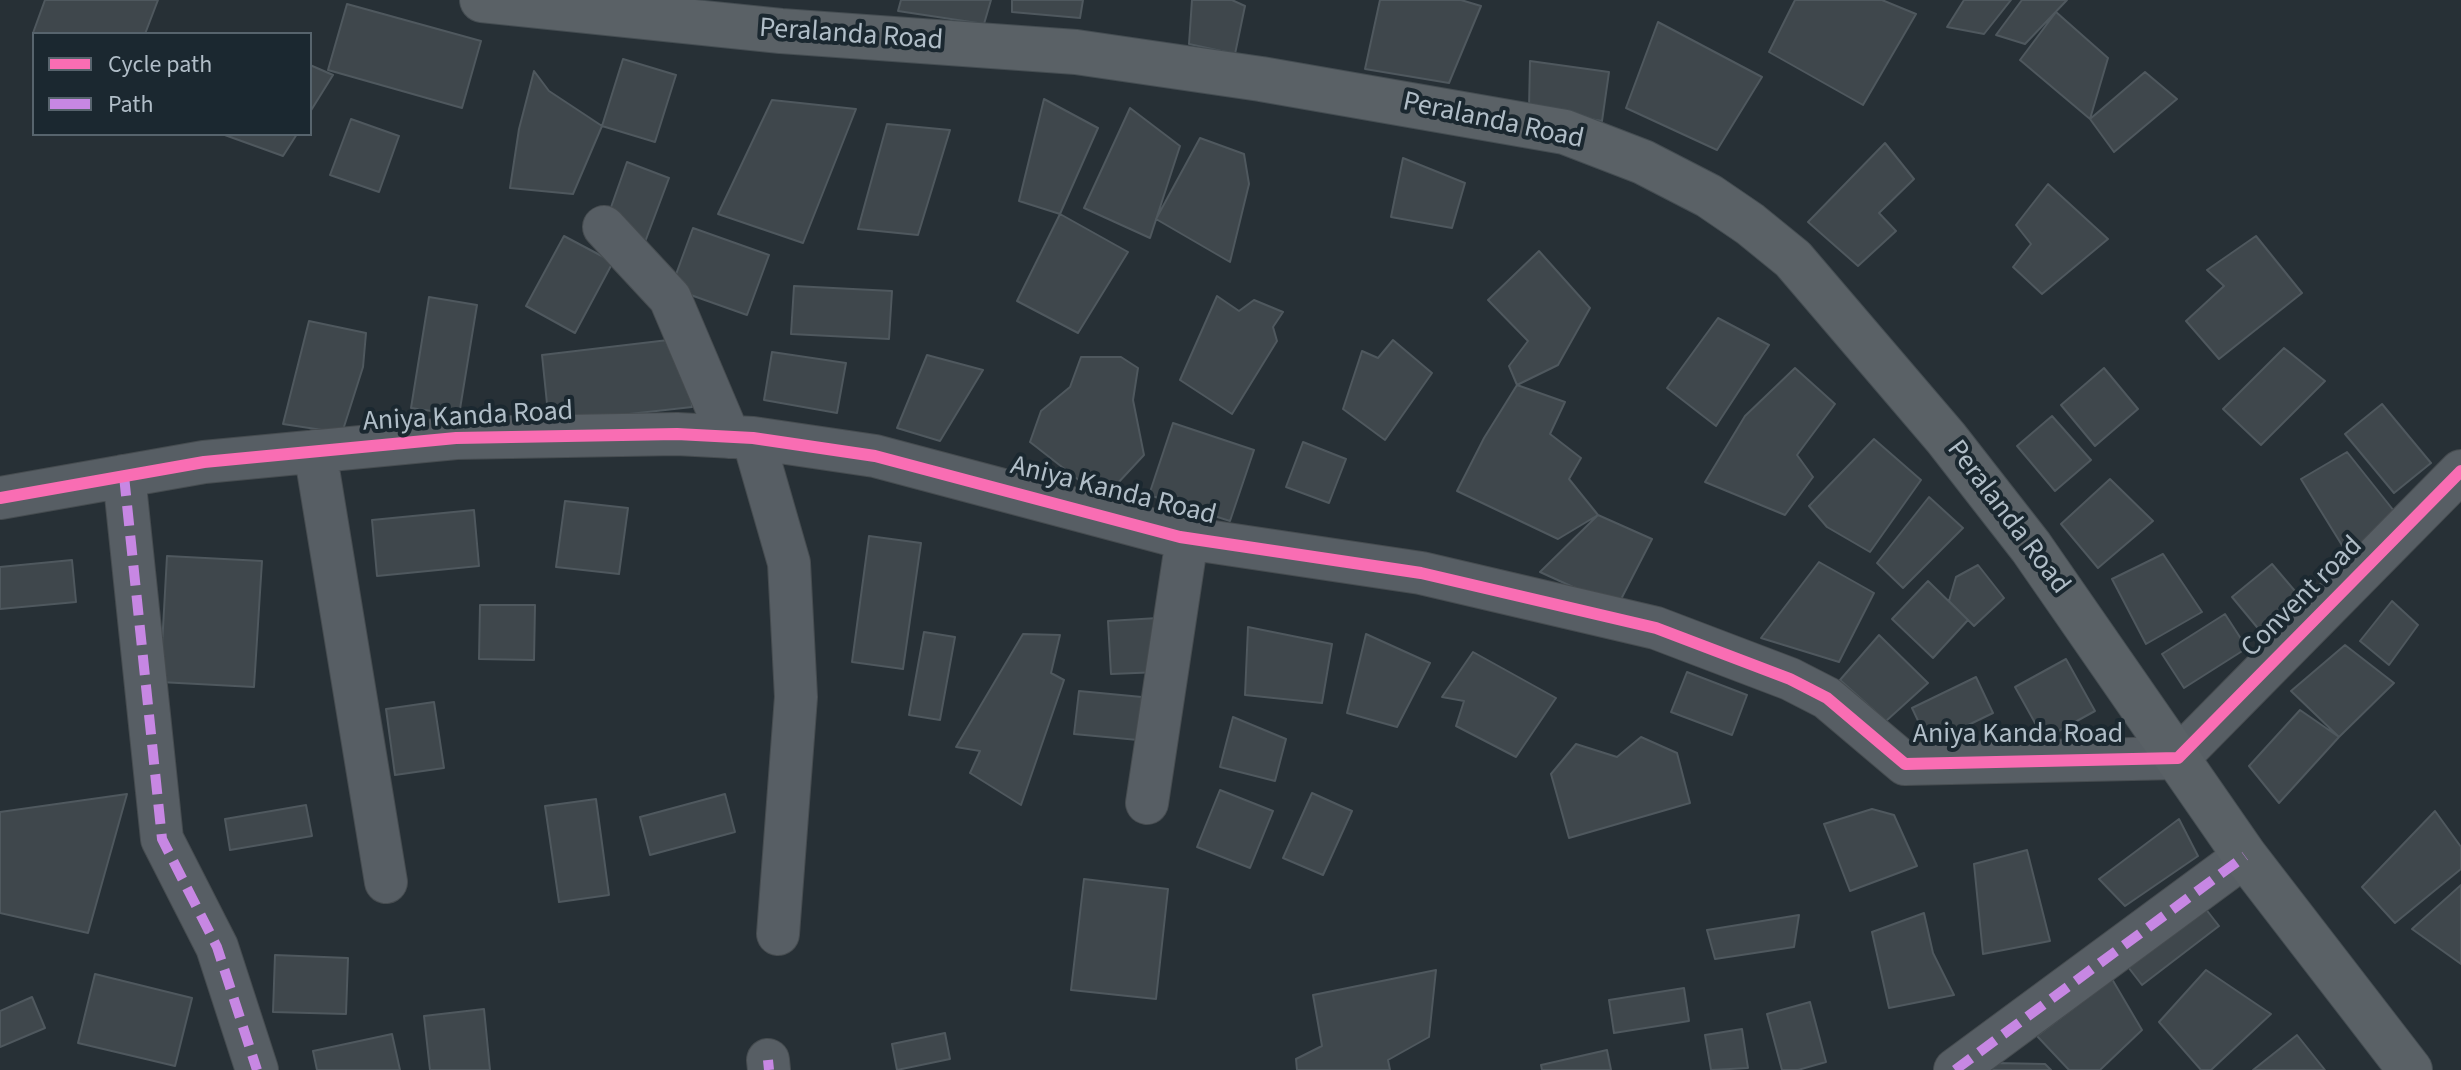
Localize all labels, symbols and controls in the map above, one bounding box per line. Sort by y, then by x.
street label: Peralanda Road [758,13,944,59]
legend [32,32,312,136]
text: Cycle path [108,47,212,82]
street label: Peralanda Road [1399,86,1587,158]
text: Path [108,87,154,122]
street label: Aniya Kanda Road [362,396,574,440]
street label: Peralanda Road [1938,434,2076,602]
street label: Aniya Kanda Road [1007,450,1219,534]
street label: Convent road [2235,530,2371,666]
street label: Aniya Kanda Road [1913,719,2123,753]

